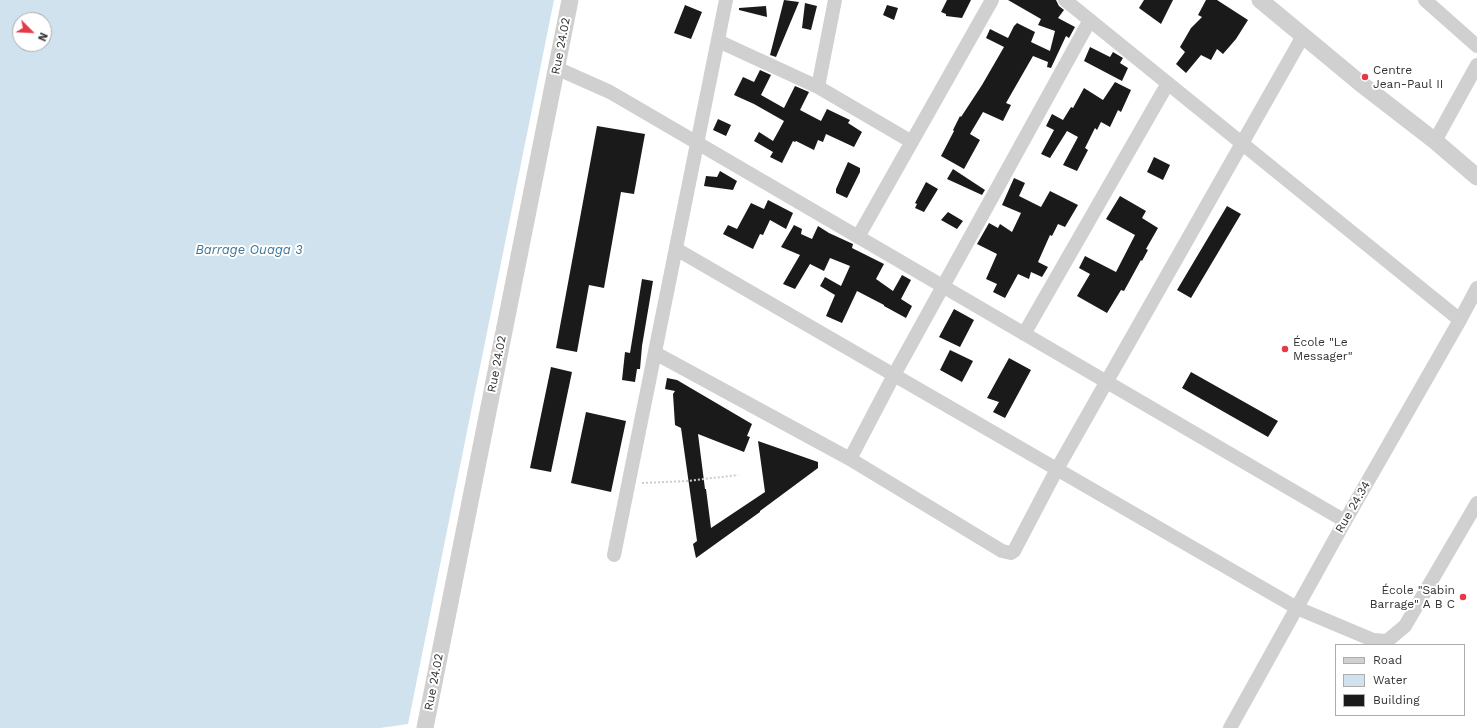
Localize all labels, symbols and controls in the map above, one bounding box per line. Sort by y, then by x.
north arrow [12,12,52,52]
street label: Rue 24.02 [548,16,574,76]
text: N [35,30,50,43]
place label: Centre Jean-Paul II [1373,63,1443,91]
marker: Centre Jean-Paul II [1360,72,1370,82]
water label: Barrage Ouaga 3 [195,242,303,258]
street label: Rue 24.02 [484,334,510,394]
place label: École "Le Messager" [1293,335,1353,363]
marker: École "Le Messager" [1280,344,1290,354]
street label: Rue 24.34 [1332,478,1374,536]
place label: École "Sabin Barrage" A B C [1370,583,1455,611]
marker: École "Sabin Barrage" A B C [1458,592,1468,602]
legend [1335,644,1465,716]
street label: Rue 24.02 [421,652,447,712]
text: Road [1373,653,1402,667]
text: Water [1373,673,1407,687]
text: Building [1373,693,1420,707]

